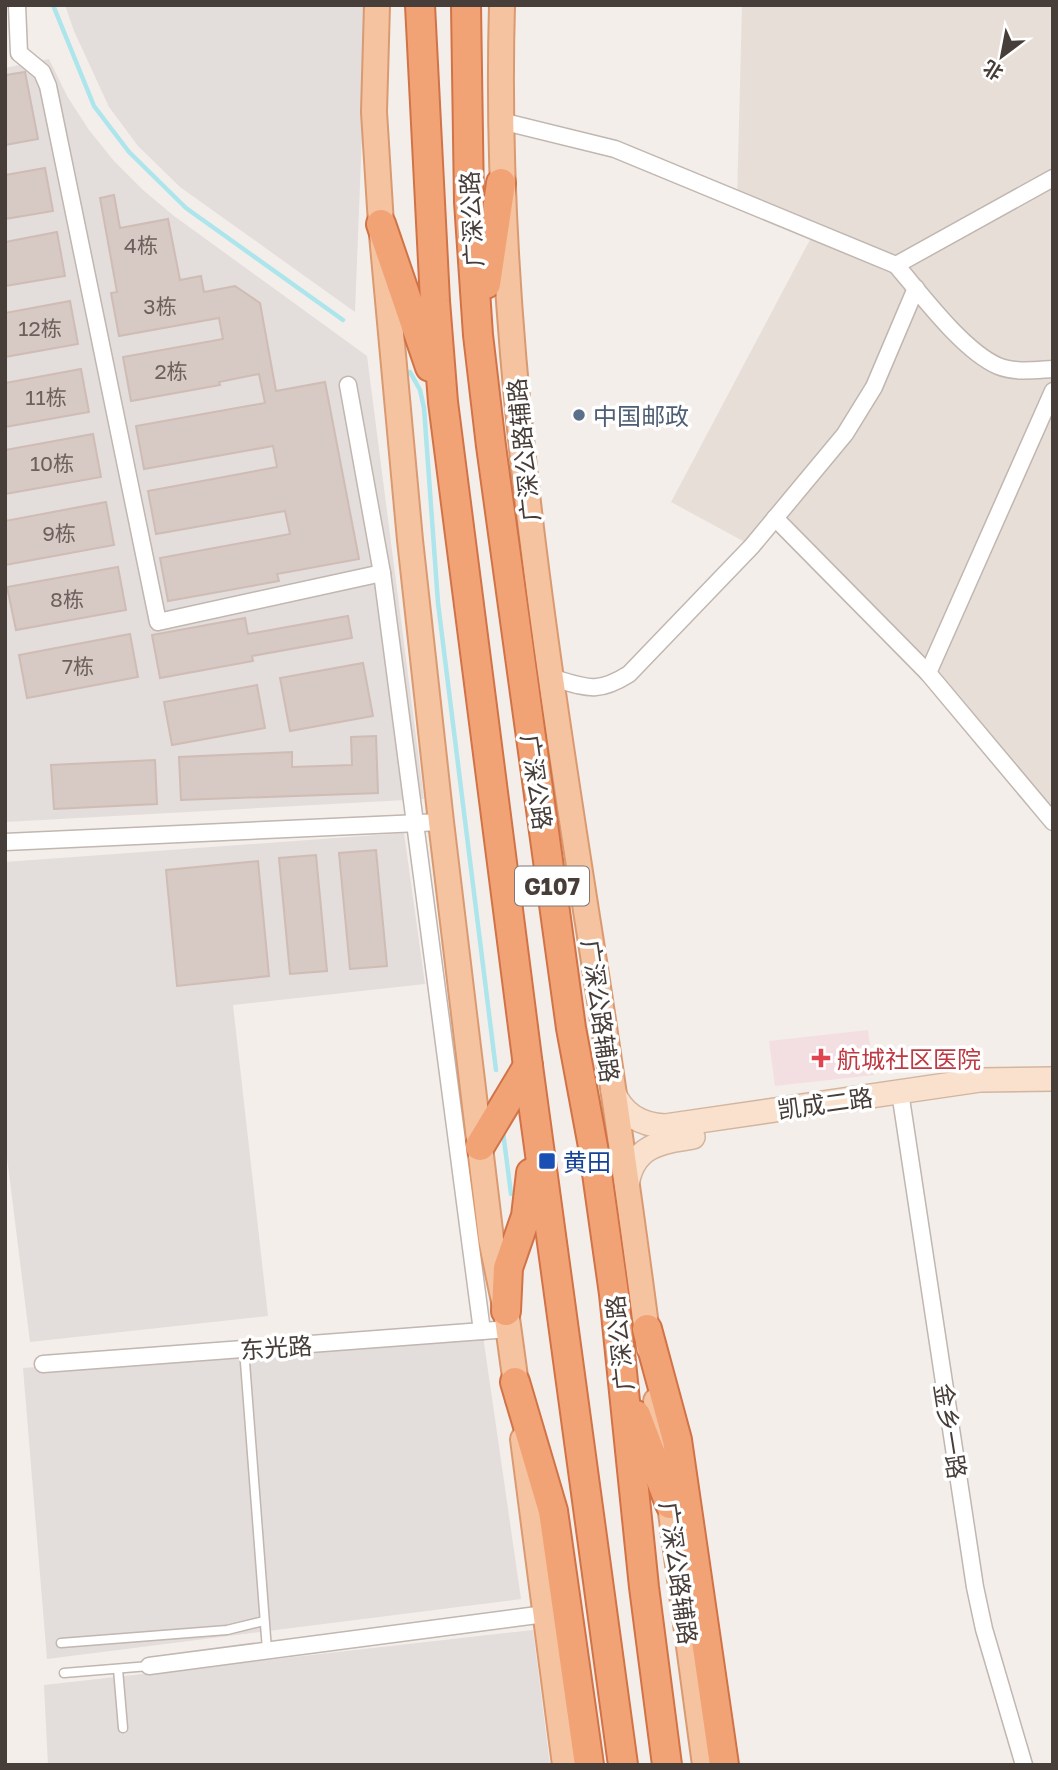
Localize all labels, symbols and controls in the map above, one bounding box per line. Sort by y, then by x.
north arrow [967,21,1037,91]
text: 北 [979,56,1007,86]
street label: 广深公路 [454,170,488,268]
house number: 4栋 [124,232,158,258]
house number: 3栋 [143,293,177,319]
house number: 12栋 [18,315,62,341]
house number: 2栋 [154,358,188,384]
street label: 广深公路辅路 [501,377,545,523]
house number: 11栋 [25,384,67,410]
place label: 中国邮政 [593,401,689,430]
marker: 中国邮政 [571,407,587,423]
house number: 10栋 [30,450,74,476]
house number: 9栋 [42,520,76,546]
house number: 8栋 [50,586,84,612]
house number: 7栋 [62,653,94,679]
street label: 广深公路 [516,732,558,832]
road number: G107 [515,866,589,906]
street label: 广深公路辅路 [577,938,625,1084]
place label: 航城社区医院 [837,1044,981,1073]
marker: 航城社区医院 [811,1048,831,1068]
street label: 凯成二路 [775,1082,875,1124]
place label: 黄田 [563,1147,611,1176]
marker: 黄田 [537,1151,557,1171]
street label: 广深公路 [600,1294,638,1392]
street label: 东光路 [239,1330,313,1364]
street label: 金乡一路 [929,1381,973,1481]
street label: 广深公路辅路 [655,1500,703,1646]

